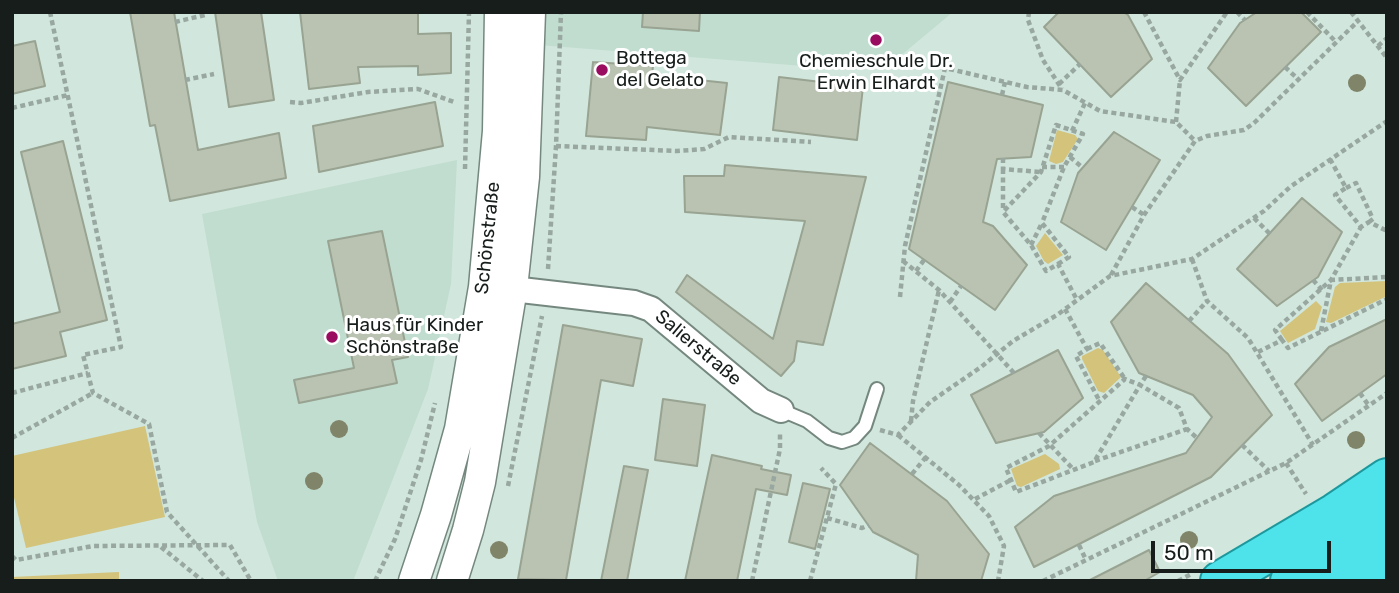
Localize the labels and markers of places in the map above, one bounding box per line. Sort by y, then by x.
marker: Chemieschule Dr. Erwin Elhardt [868,32,884,48]
place label: Bottega del Gelato [616,48,704,92]
place label: Chemieschule Dr. Erwin Elhardt [799,51,953,95]
marker: Bottega del Gelato [594,62,610,78]
place label: Haus für Kinder Schönstraße [346,315,483,359]
marker: Haus für Kinder Schönstraße [324,329,340,345]

